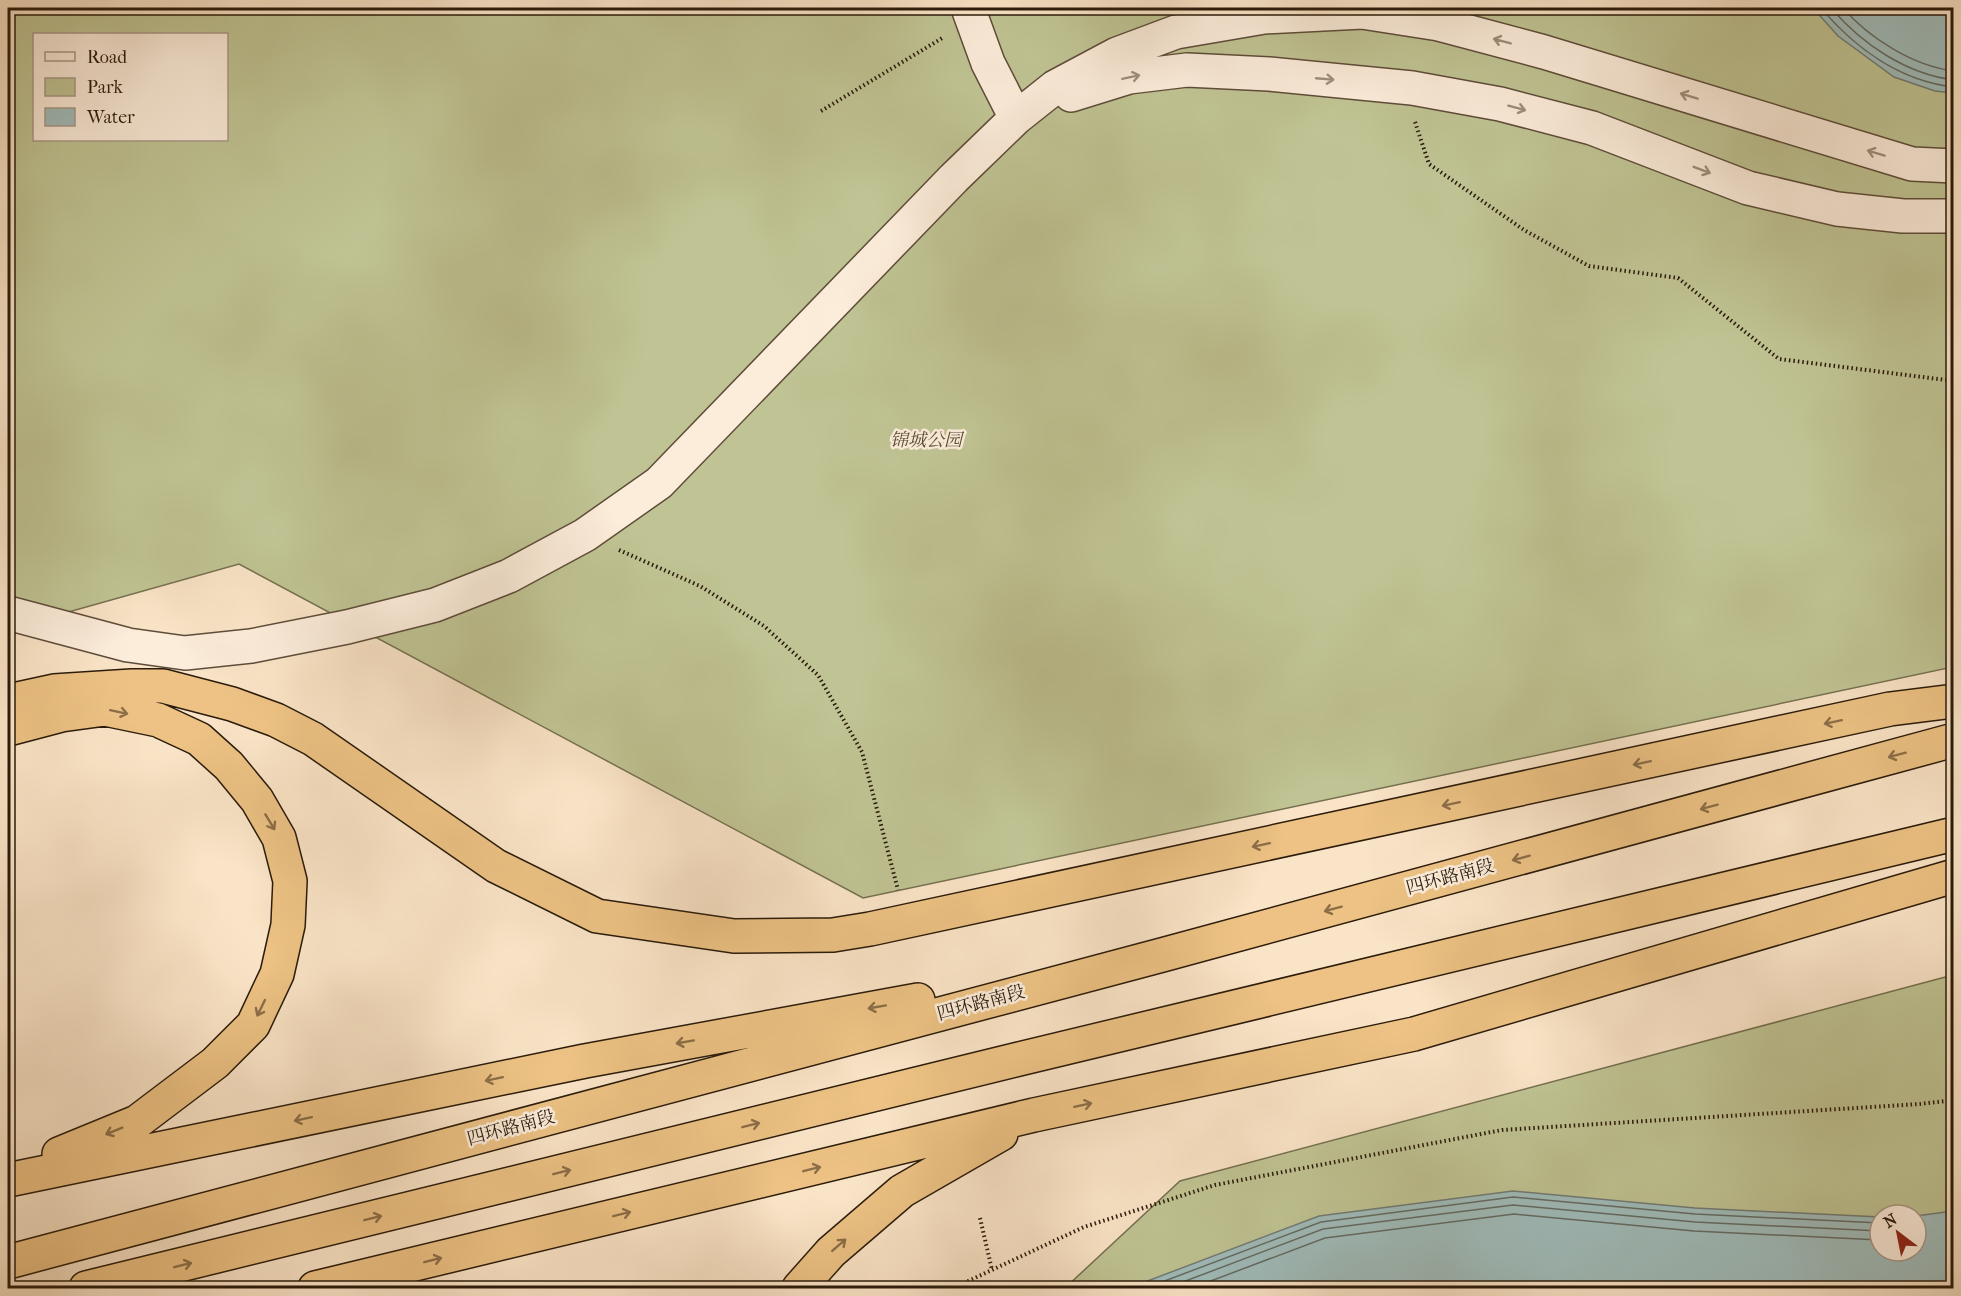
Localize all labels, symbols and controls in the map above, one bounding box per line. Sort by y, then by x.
legend [33,33,228,141]
one-way arrow [1493,34,1512,46]
text: Road [87,47,127,68]
one-way arrow [1121,71,1140,83]
one-way arrow [1314,74,1334,85]
text: Park [87,77,124,98]
one-way arrow [1680,90,1699,101]
one-way arrow [1507,103,1526,115]
text: Water [86,107,135,128]
one-way arrow [1867,147,1886,158]
one-way arrow [1692,166,1710,177]
park label: 锦城公园 [890,430,965,451]
one-way arrow [109,707,128,718]
one-way arrow [1823,717,1843,728]
one-way arrow [1888,750,1907,762]
one-way arrow [1633,758,1652,769]
one-way arrow [1442,799,1462,810]
one-way arrow [1700,801,1719,813]
one-way arrow [264,813,276,830]
one-way arrow [1252,840,1271,851]
one-way arrow [1512,853,1531,864]
street label: 四环路南段 [1404,855,1496,899]
one-way arrow [1323,904,1342,915]
street label: 四环路南段 [935,981,1027,1025]
one-way arrow [254,999,266,1017]
one-way arrow [868,1002,887,1013]
one-way arrow [676,1037,696,1048]
one-way arrow [485,1074,504,1086]
one-way arrow [1073,1099,1093,1110]
street label: 四环路南段 [465,1106,557,1150]
one-way arrow [294,1114,313,1125]
one-way arrow [742,1118,761,1130]
one-way arrow [105,1126,124,1137]
one-way arrow [802,1162,821,1174]
one-way arrow [552,1165,571,1177]
north arrow [1868,1203,1928,1263]
one-way arrow [613,1208,632,1220]
text: N [1880,1209,1901,1232]
one-way arrow [363,1212,382,1224]
one-way arrow [831,1239,847,1252]
one-way arrow [423,1254,442,1266]
one-way arrow [174,1258,193,1270]

